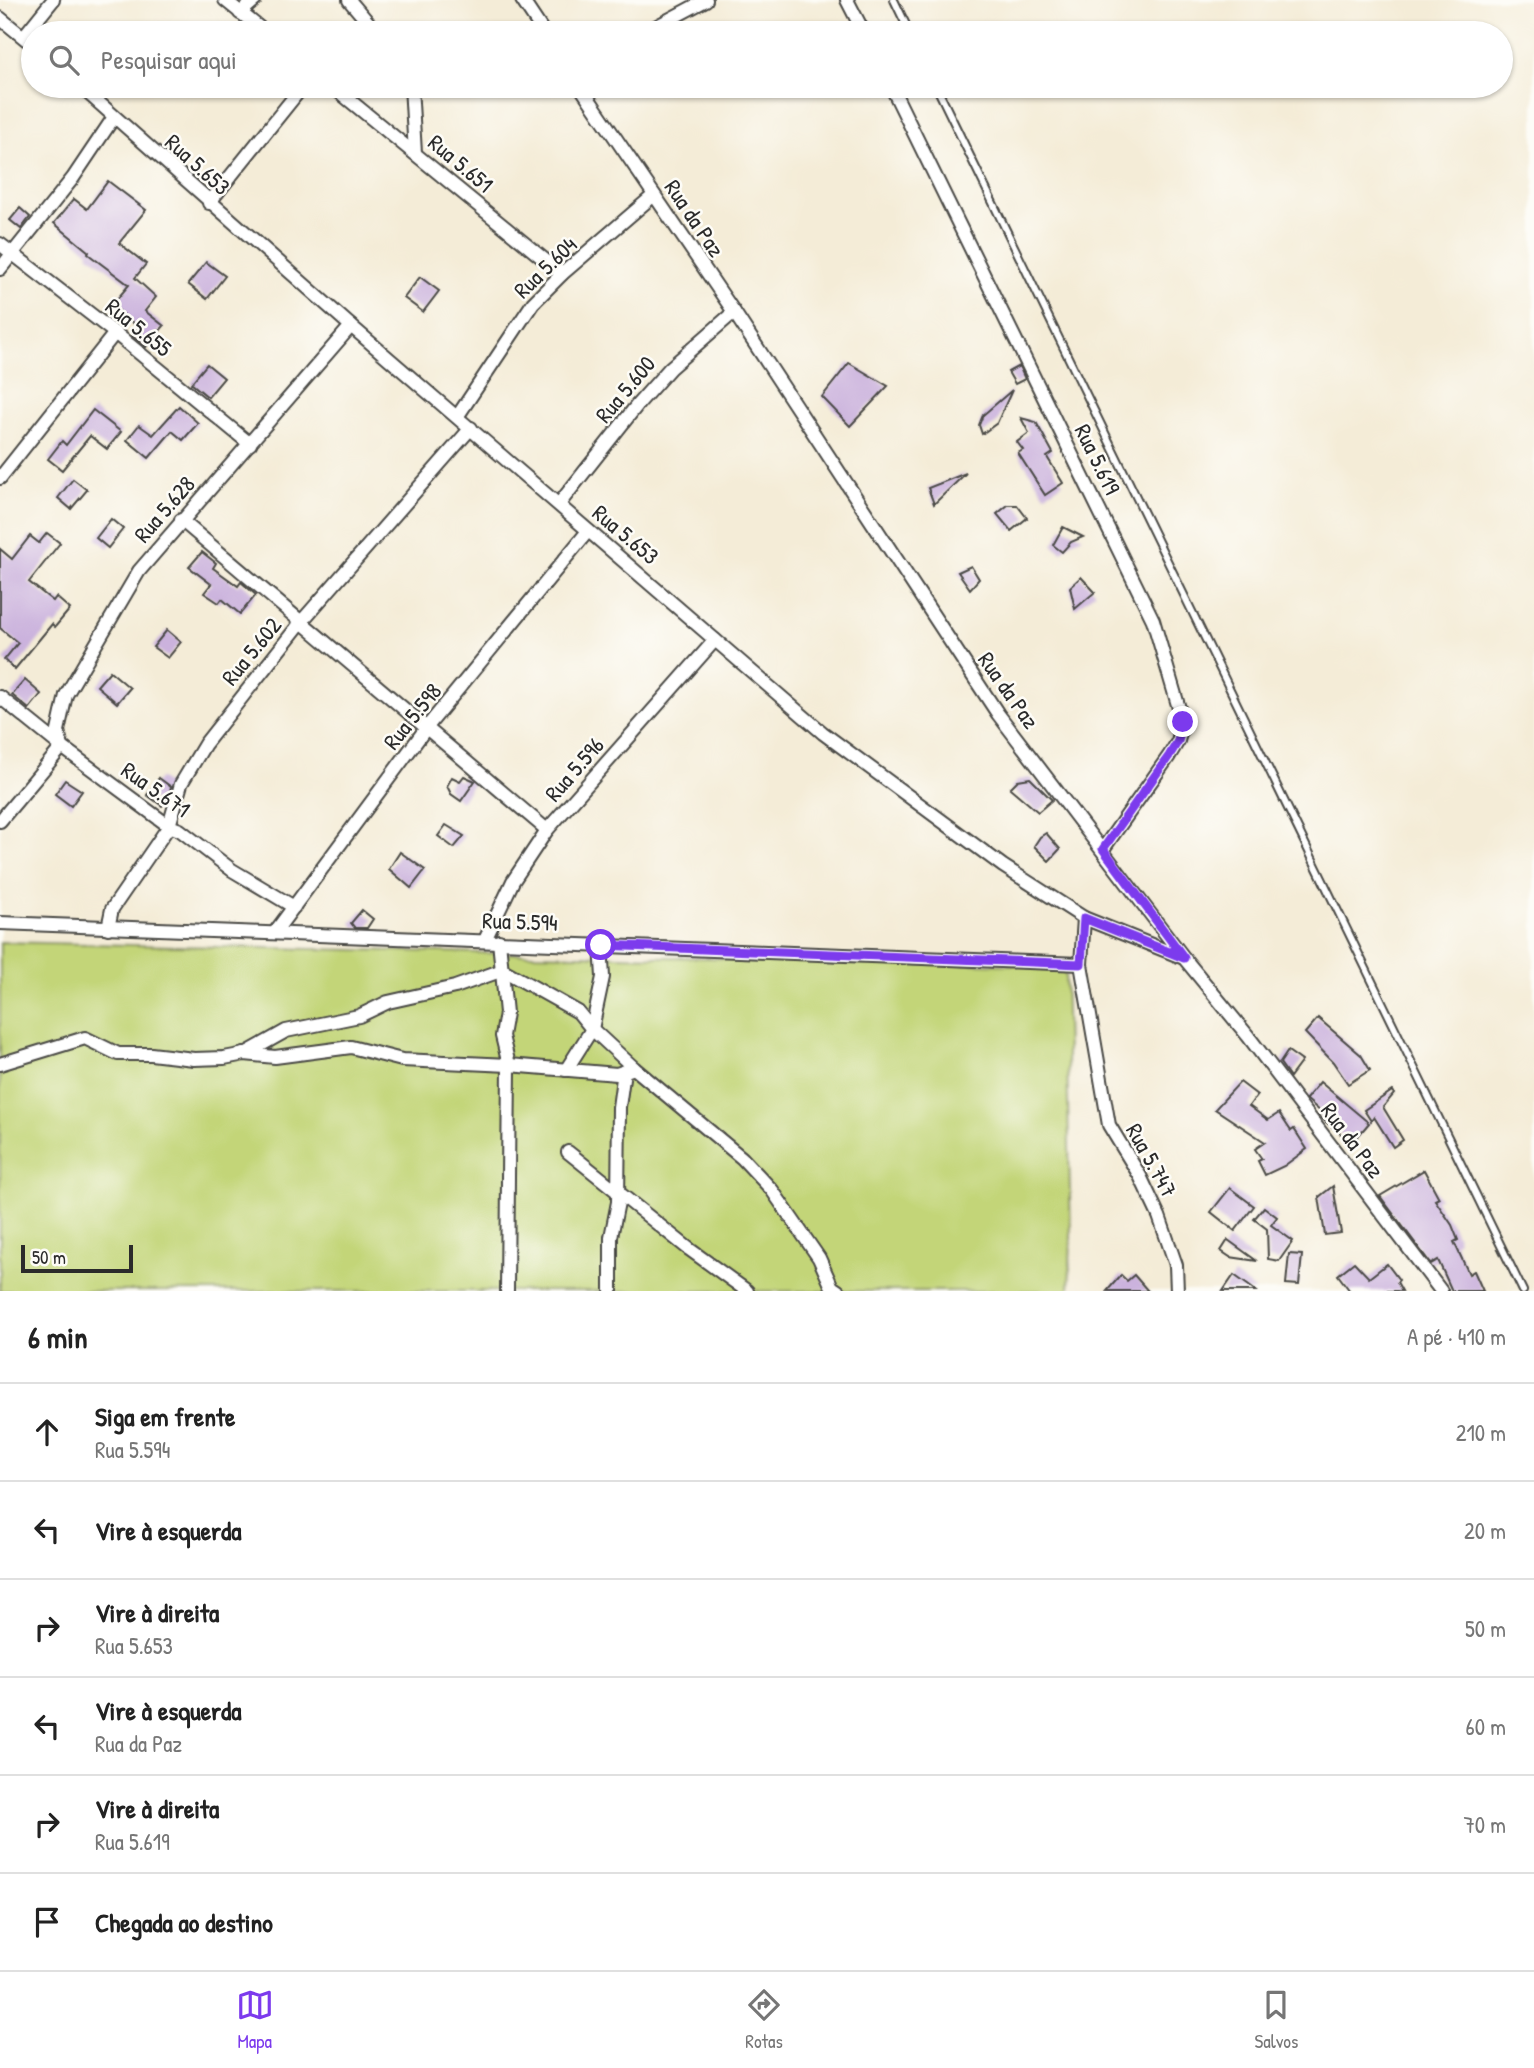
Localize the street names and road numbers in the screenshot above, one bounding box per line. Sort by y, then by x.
street label: Rua 5.653 [159,126,237,202]
street label: Rua 5.651 [422,127,500,199]
street label: Rua da Paz [658,173,732,263]
street label: Rua 5.604 [507,229,583,305]
street label: Rua 5.655 [99,291,179,364]
street label: Rua 5.600 [588,349,662,429]
street label: Rua 5.619 [1068,419,1128,499]
street label: Rua 5.628 [127,469,201,549]
street label: Rua 5.653 [586,497,666,571]
street label: Rua 5.602 [214,610,288,691]
street label: Rua da Paz [971,645,1047,735]
street label: Rua 5.598 [376,676,448,756]
street label: Rua 5.596 [537,730,611,808]
street label: Rua 5.671 [115,754,197,824]
street label: Rua 5.594 [482,904,558,938]
street label: Rua da Paz [1314,1096,1392,1184]
street label: Rua 5.747 [1119,1118,1185,1202]

